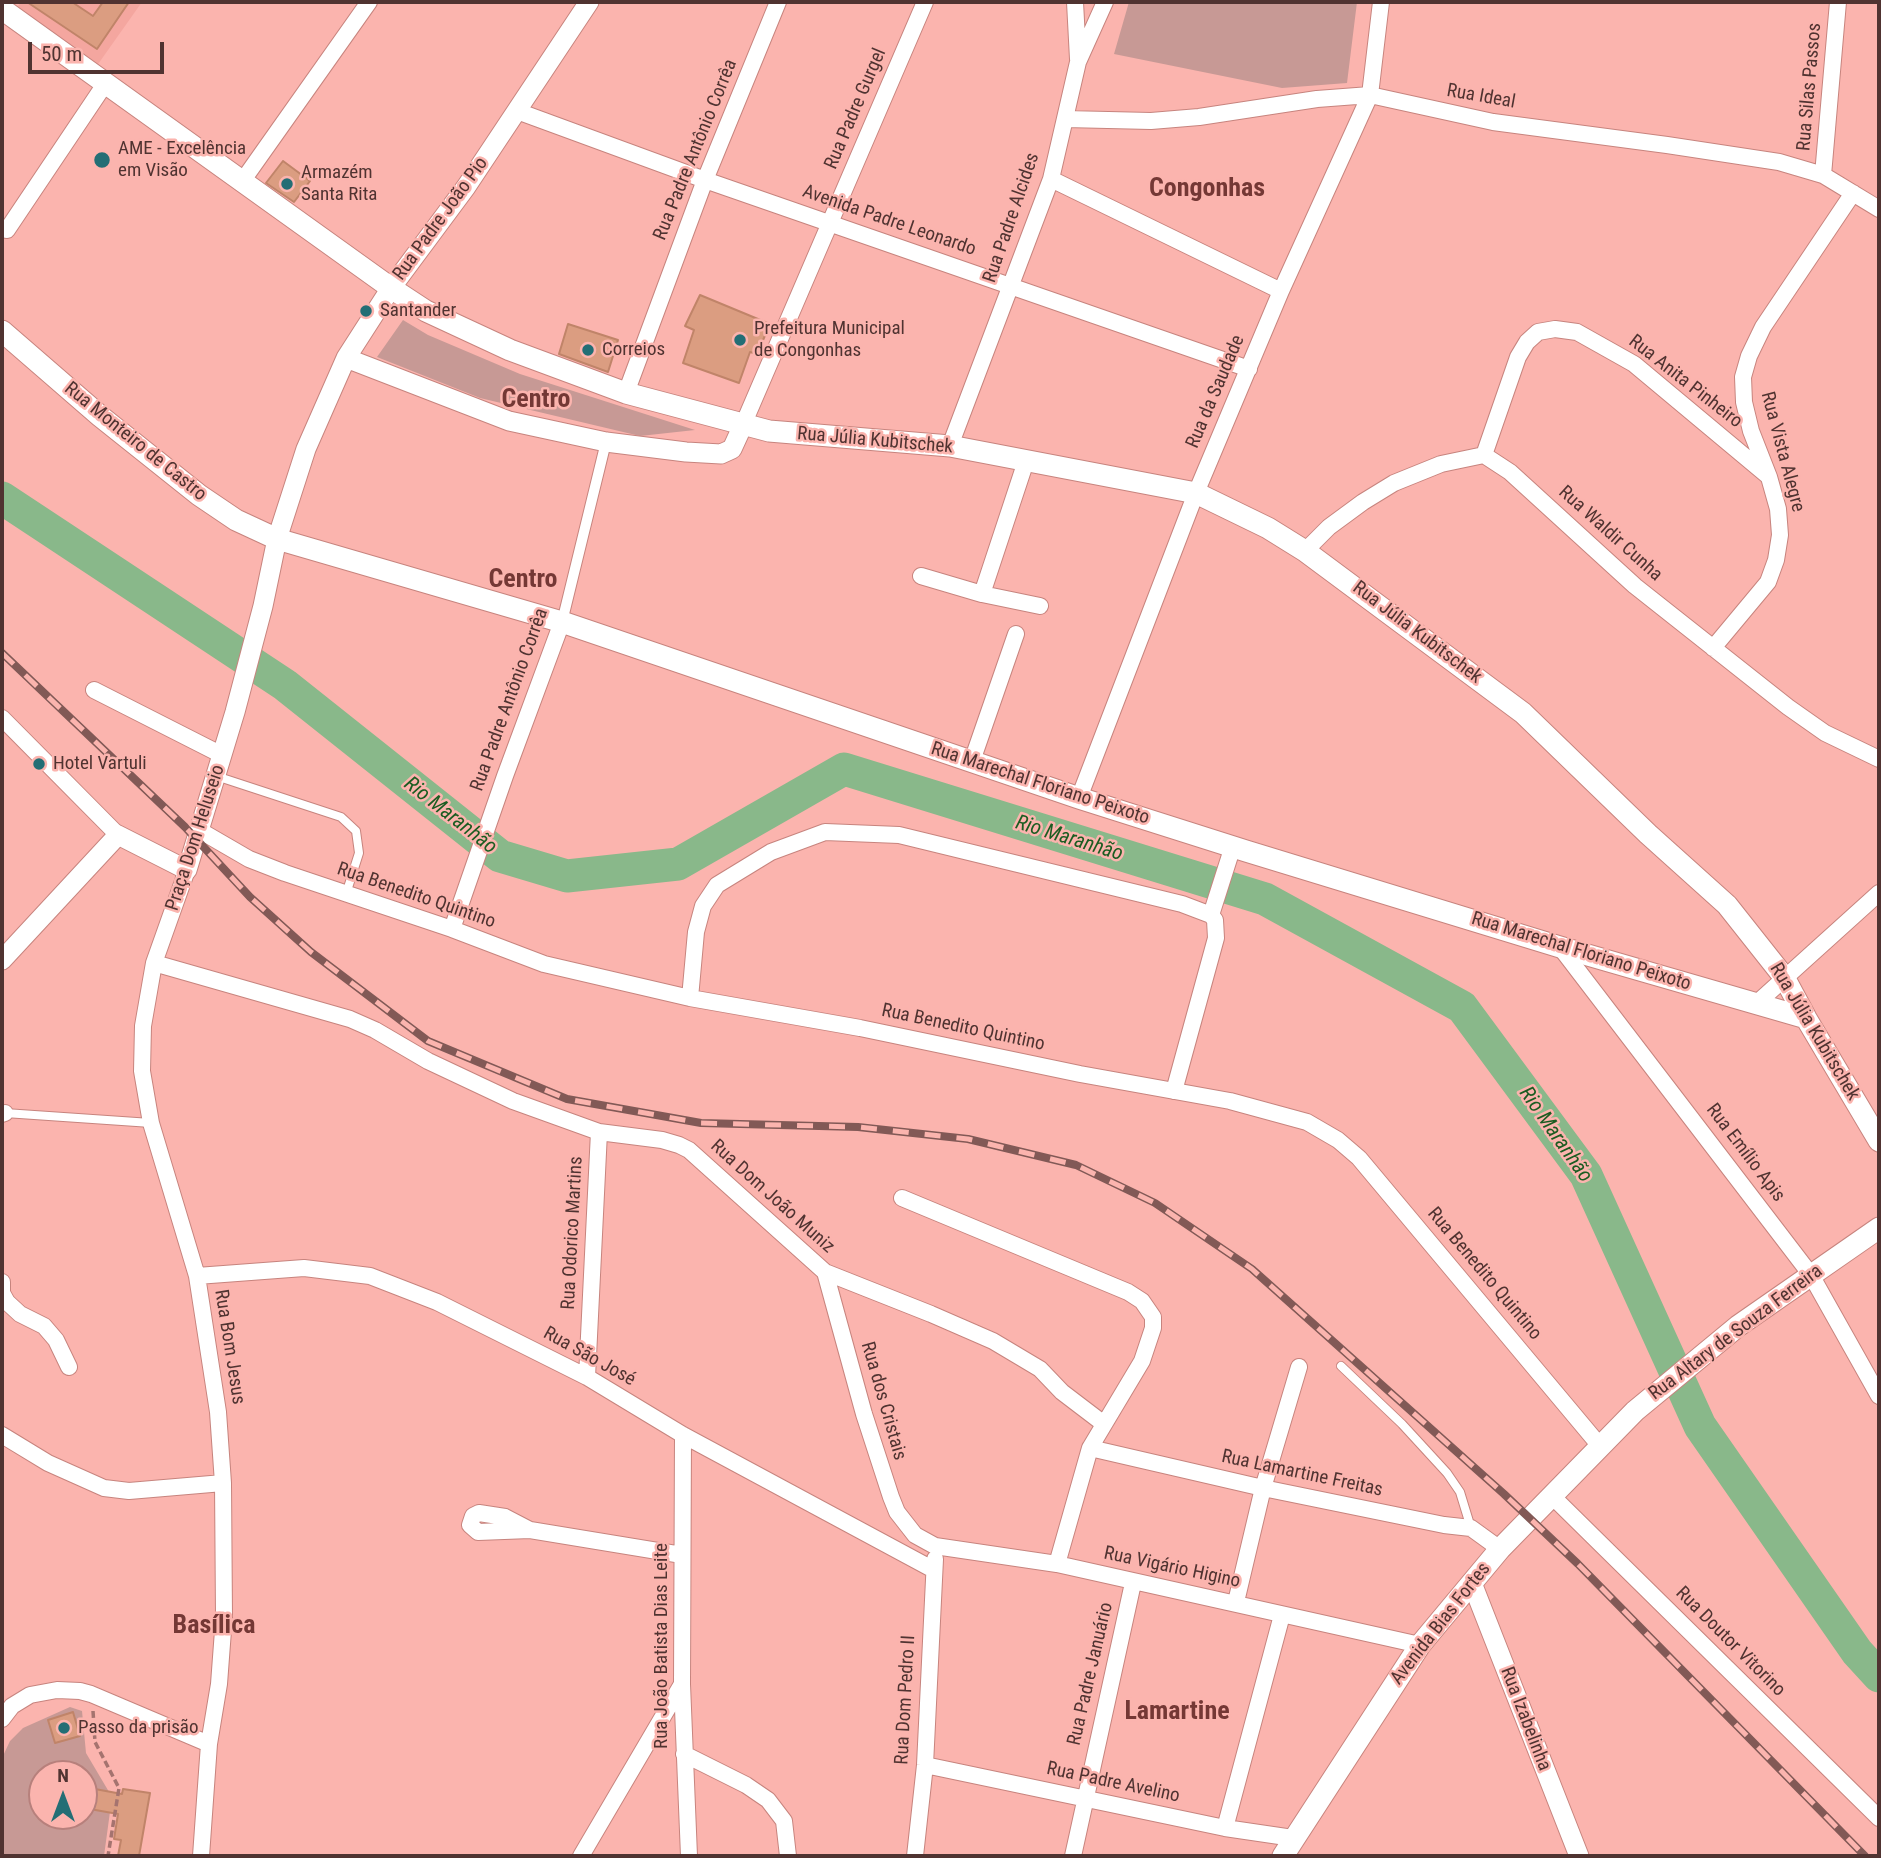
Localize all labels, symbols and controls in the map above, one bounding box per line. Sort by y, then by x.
street label: Rua Silas Passos [1793,22,1827,152]
scale bar [32,28,168,72]
text: 50 m [41,42,82,66]
street label: Rua Padre Gurgel [820,45,892,173]
street label: Rua Padre Antônio Corrêa [649,56,743,244]
street label: Rua Ideal [1445,80,1517,114]
place label: AME - Excelência em Visão [118,138,246,182]
marker: AME - Excelência em Visão [92,150,112,170]
street label: Rua Padre Alcides [979,150,1045,286]
street label: Rua Padre João Pio [389,153,493,285]
place label: Armazém Santa Rita [301,162,377,206]
district label: Congonhas [1149,173,1265,205]
marker: Armazém Santa Rita [279,176,295,192]
street label: Avenida Padre Leonardo [799,181,979,261]
place label: Santander [380,300,456,322]
marker: Santander [358,303,374,319]
place label: Prefeitura Municipal de Congonhas [754,318,905,362]
street label: Rua Anita Pinheiro [1624,331,1746,433]
marker: Prefeitura Municipal de Congonhas [732,332,748,348]
street label: Rua da Saudade [1182,332,1250,452]
place label: Correios [602,339,665,361]
marker: Correios [580,342,596,358]
street label: Rua Monteiro de Castro [59,378,211,506]
district label: Centro [501,384,571,416]
street label: Rua Vista Alegre [1755,389,1809,515]
street label: Rua Júlia Kubitschek [796,423,954,459]
street label: Rua Waldir Cunha [1553,481,1667,587]
district label: Centro [488,564,558,596]
street label: Rua Júlia Kubitschek [1348,577,1486,689]
street label: Rua Padre Antônio Corrêa [466,605,554,795]
street label: Rua Marechal Floriano Peixoto [928,738,1152,830]
place label: Hotel Vartuli [53,753,147,775]
marker: Hotel Vartuli [31,756,47,772]
street label: Praça Dom Heluseio [162,762,230,914]
water label: Rio Maranhão [399,772,501,860]
water label: Rio Maranhão [1012,811,1126,867]
street label: Rua Benedito Quintino [334,858,498,934]
street label: Rua Marechal Floriano Peixoto [1469,908,1693,996]
street label: Rua Júlia Kubitschek [1764,959,1864,1105]
street label: Rua Benedito Quintino [879,1000,1047,1056]
water label: Rio Maranhão [1513,1082,1597,1188]
street label: Rua Emílio Apis [1701,1099,1789,1207]
street label: Rua Dom João Muniz [705,1135,839,1259]
street label: Rua Odorico Martins [558,1156,588,1310]
street label: Rua Benedito Quintino [1422,1203,1546,1345]
street label: Rua Altary de Souza Ferreira [1645,1260,1827,1406]
street label: Rua Bom Jesus [209,1288,249,1406]
street label: Rua São José [539,1322,639,1392]
street label: Rua dos Cristais [855,1339,911,1463]
street label: Rua Lamartine Freitas [1219,1446,1385,1502]
street label: Rua Vigário Higino [1102,1542,1242,1594]
street label: Rua João Batista Dias Leite [651,1543,673,1749]
street label: Avenida Bias Fortes [1386,1558,1496,1690]
street label: Rua Doutor Vitorino [1670,1582,1790,1702]
street label: Rua Padre Januário [1063,1600,1119,1748]
district label: Basílica [173,1610,255,1642]
street label: Rua Dom Pedro II [891,1635,921,1765]
street label: Rua Izabelinha [1495,1664,1555,1774]
district label: Lamartine [1124,1696,1230,1728]
place label: Passo da prisão [78,1717,198,1739]
marker: Passo da prisão [56,1720,72,1736]
street label: Rua Padre Avelino [1044,1758,1182,1808]
north arrow [28,1760,98,1830]
text: N [57,1764,69,1787]

